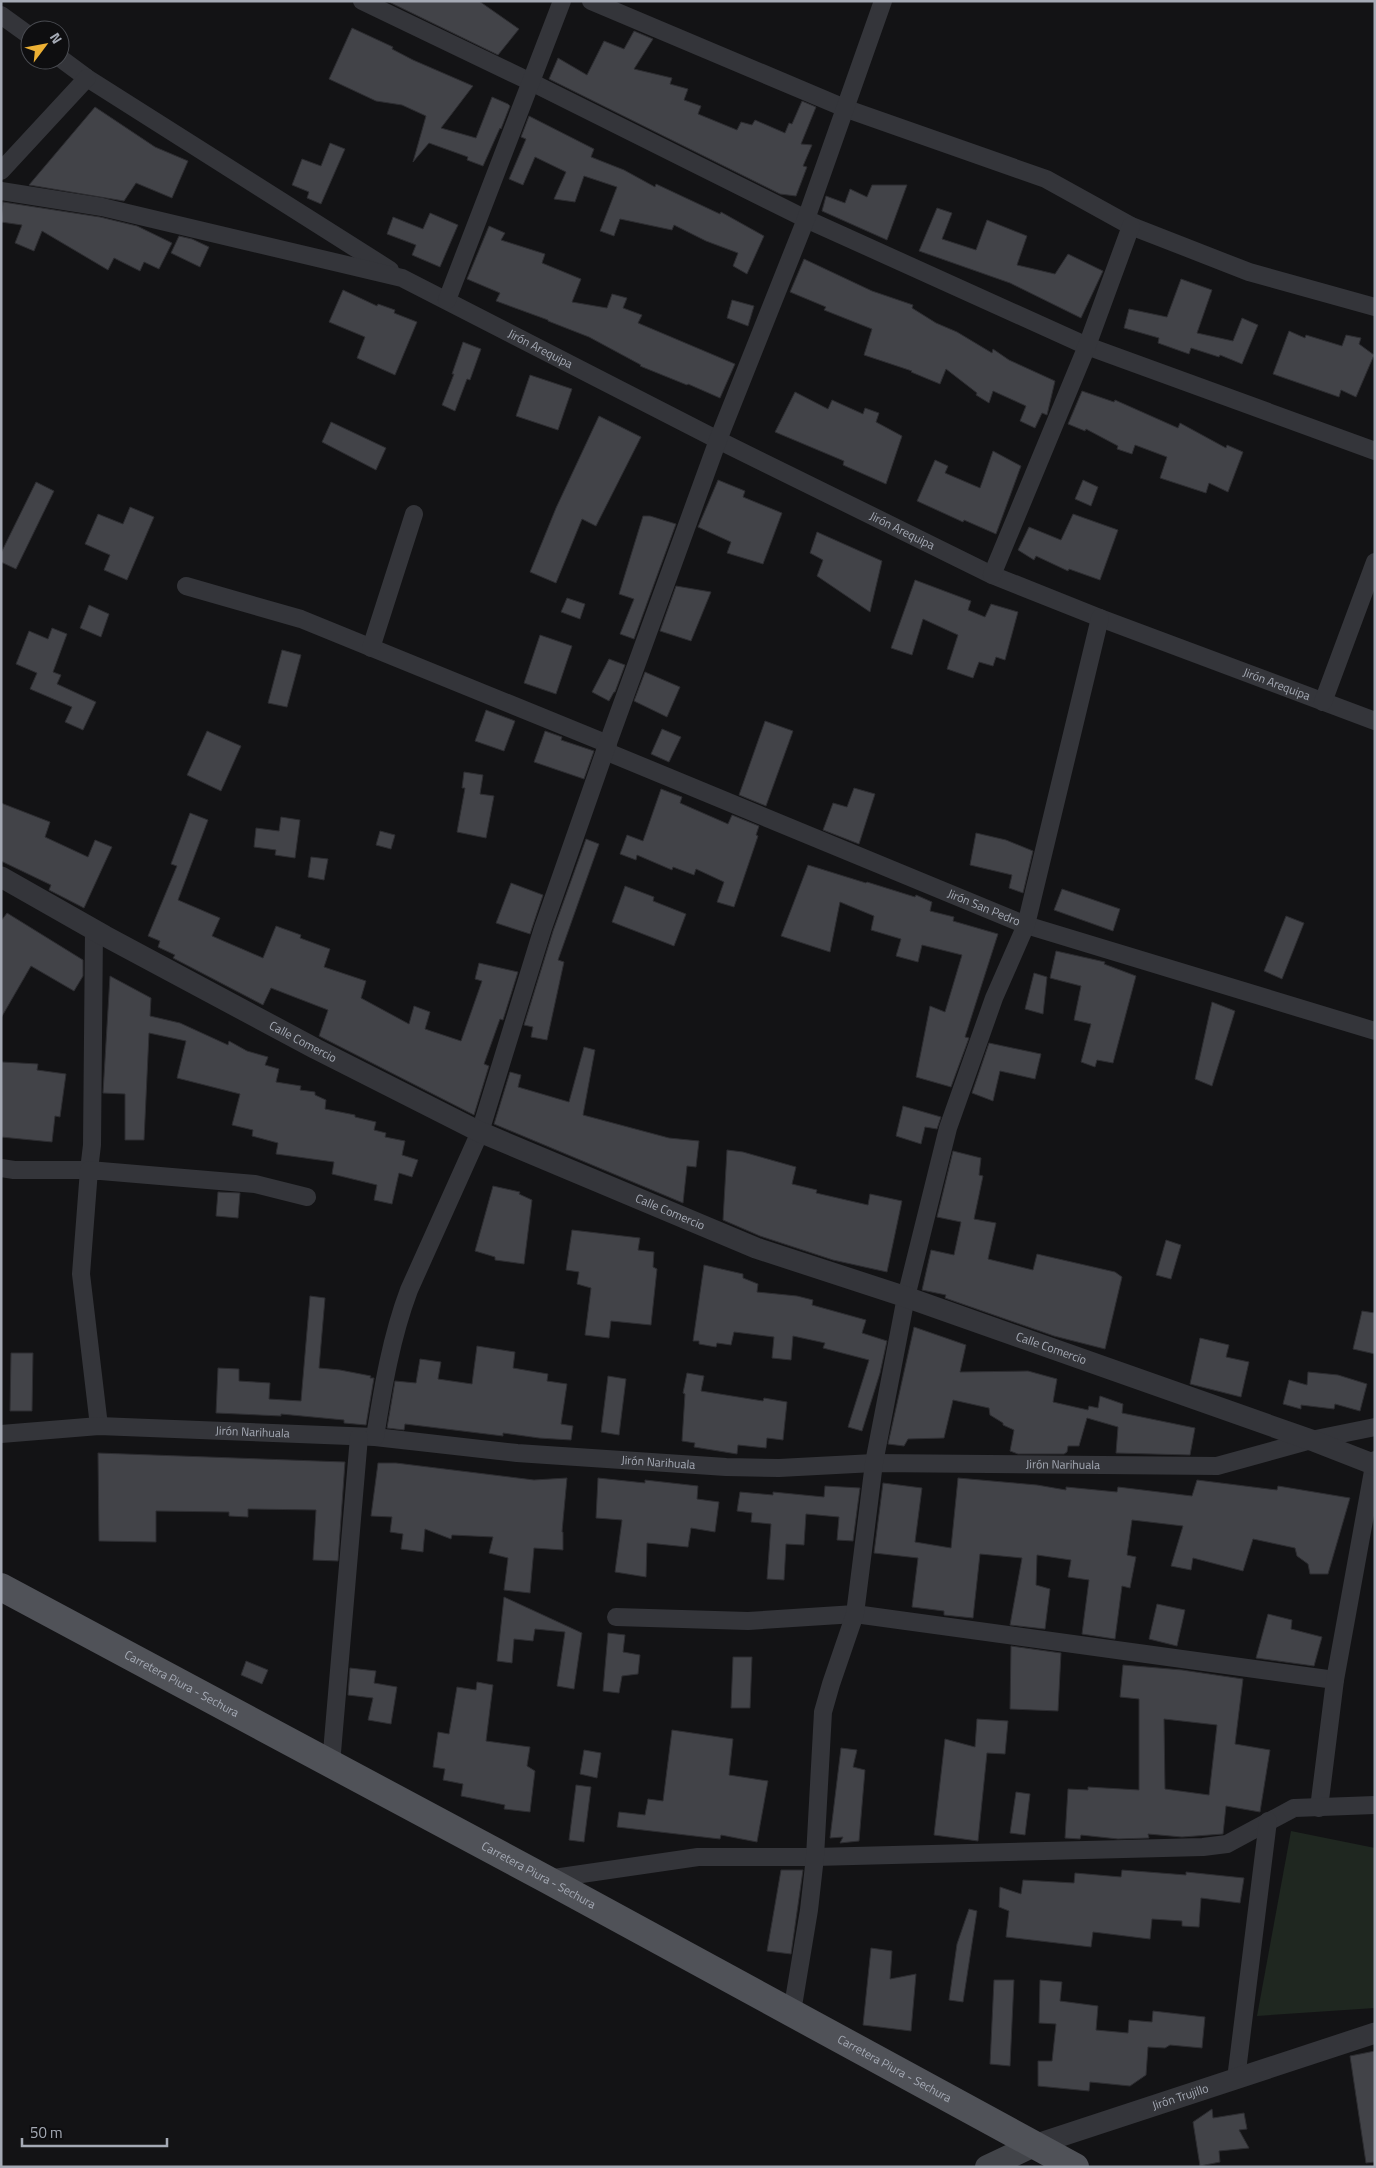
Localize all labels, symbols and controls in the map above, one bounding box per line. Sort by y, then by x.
north arrow [20,20,70,70]
text: N [45,28,68,48]
street label: Jirón Arequipa [505,324,576,373]
street label: Jirón Arequipa [867,506,938,554]
street label: Jirón Arequipa [1240,662,1313,705]
street label: Jirón San Pedro [945,884,1023,931]
street label: Calle Comercio [266,1016,340,1067]
street label: Calle Comercio [633,1188,708,1235]
street label: Calle Comercio [1013,1327,1089,1369]
street label: Jirón Narihuala [215,1421,290,1443]
street label: Jirón Narihuala [621,1450,696,1474]
street label: Jirón Narihuala [1026,1454,1100,1474]
street label: Carretera Piura - Sechura [121,1645,243,1722]
street label: Carretera Piura - Sechura [478,1836,600,1913]
street label: Carretera Piura - Sechura [834,2029,955,2107]
street label: Jirón Trujillo [1149,2078,1211,2115]
scale bar [22,2116,168,2148]
text: 50 m [30,2121,63,2144]

